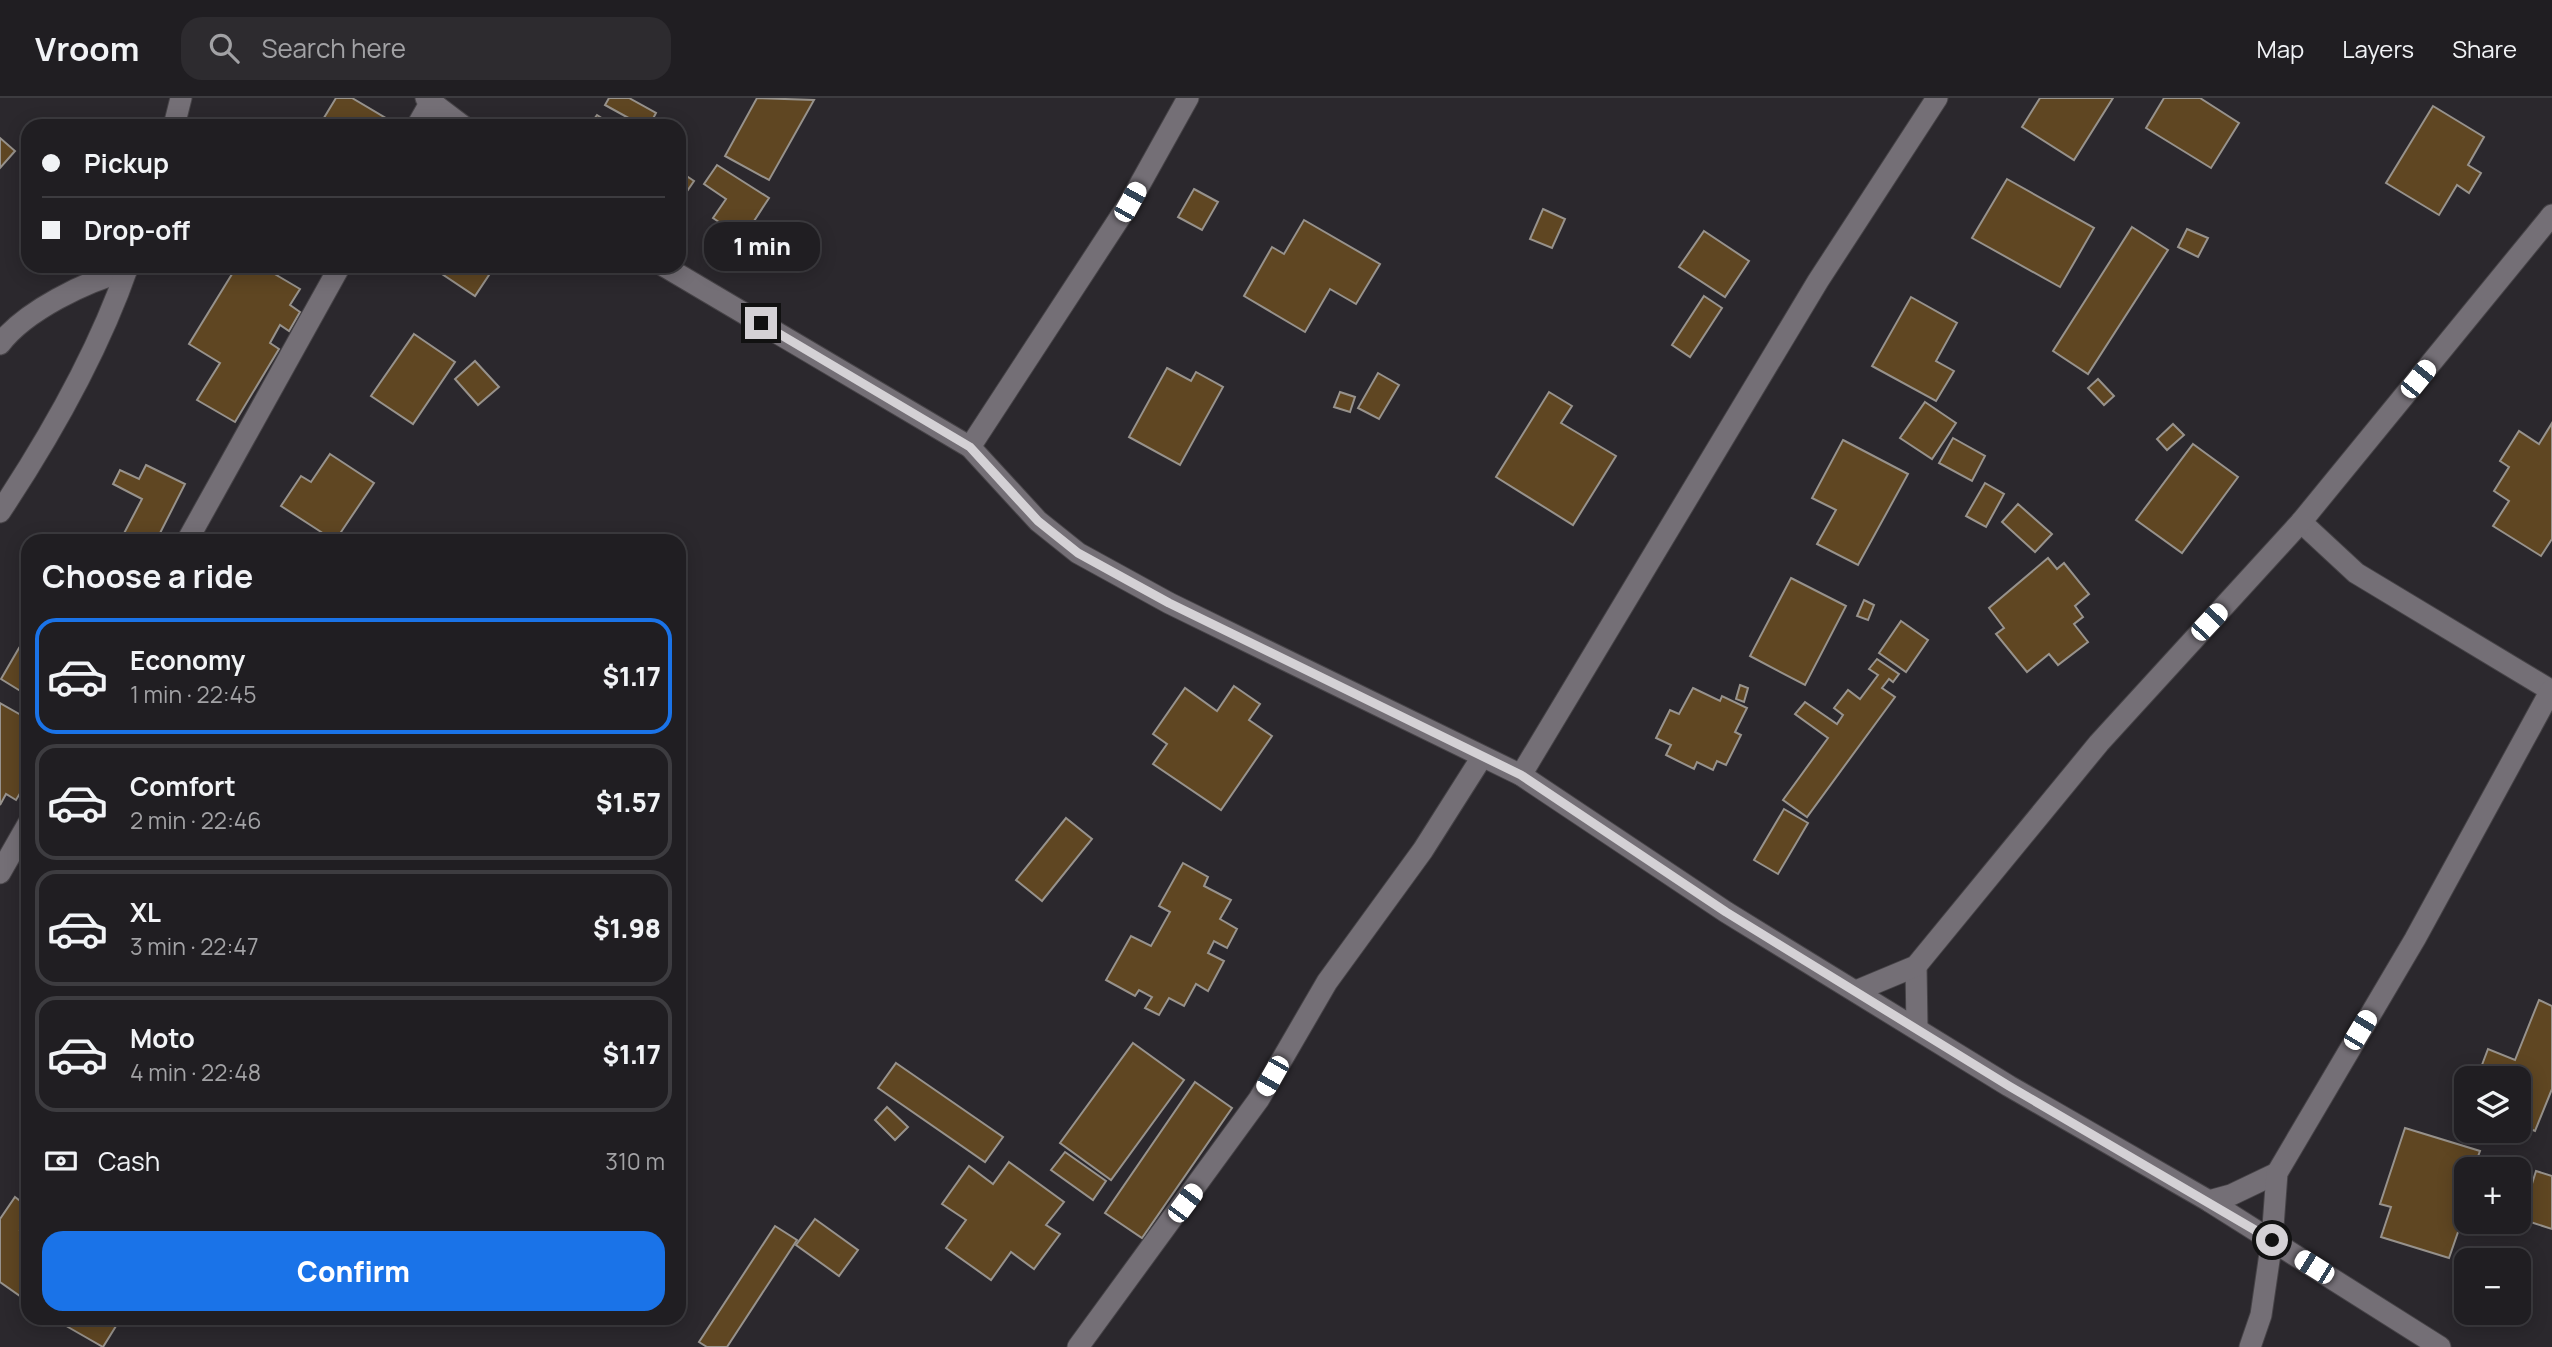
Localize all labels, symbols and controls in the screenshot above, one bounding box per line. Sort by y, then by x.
search box [181,17,671,80]
text: Vroom [35,26,139,71]
icon: search [205,29,243,67]
text: Search here [261,30,406,66]
text: Map [2257,32,2304,65]
text: Layers [2342,32,2414,65]
text: Share [2452,32,2517,65]
text: Pickup [84,145,169,181]
car [1111,179,1150,225]
text: Drop-off [84,212,190,248]
callout: 1 min [703,222,819,271]
text: 1 min [733,230,791,262]
route end [745,307,777,339]
car [2397,356,2440,402]
text: Choose a ride [42,554,253,598]
car [2187,599,2232,645]
text: Economy [130,642,245,678]
icon: car [46,645,109,708]
text: $1.17 [602,658,661,694]
text: 1 min · 22:45 [130,678,256,710]
text: Comfort [130,768,236,804]
icon: car [46,771,109,834]
text: $1.57 [596,784,661,820]
text: 2 min · 22:46 [130,804,262,836]
text: XL [130,894,161,930]
icon: car [46,897,109,960]
text: $1.98 [593,910,661,946]
text: 3 min · 22:47 [130,930,258,962]
car [2341,1007,2380,1053]
text: Moto [130,1020,195,1056]
icon: car [46,1023,109,1086]
text: $1.17 [602,1036,661,1072]
car [1253,1053,1292,1099]
text: 4 min · 22:48 [130,1056,261,1088]
map controls [2454,1066,2531,1325]
button: layers [2454,1066,2531,1143]
icon: cash [42,1142,80,1180]
text: Cash [98,1143,160,1179]
text: 310 m [605,1145,665,1177]
button: + [2454,1157,2531,1234]
car [1164,1180,1207,1226]
route start [2256,1224,2288,1256]
button: Confirm [42,1231,665,1311]
car [2291,1247,2338,1287]
button: − [2454,1248,2531,1325]

